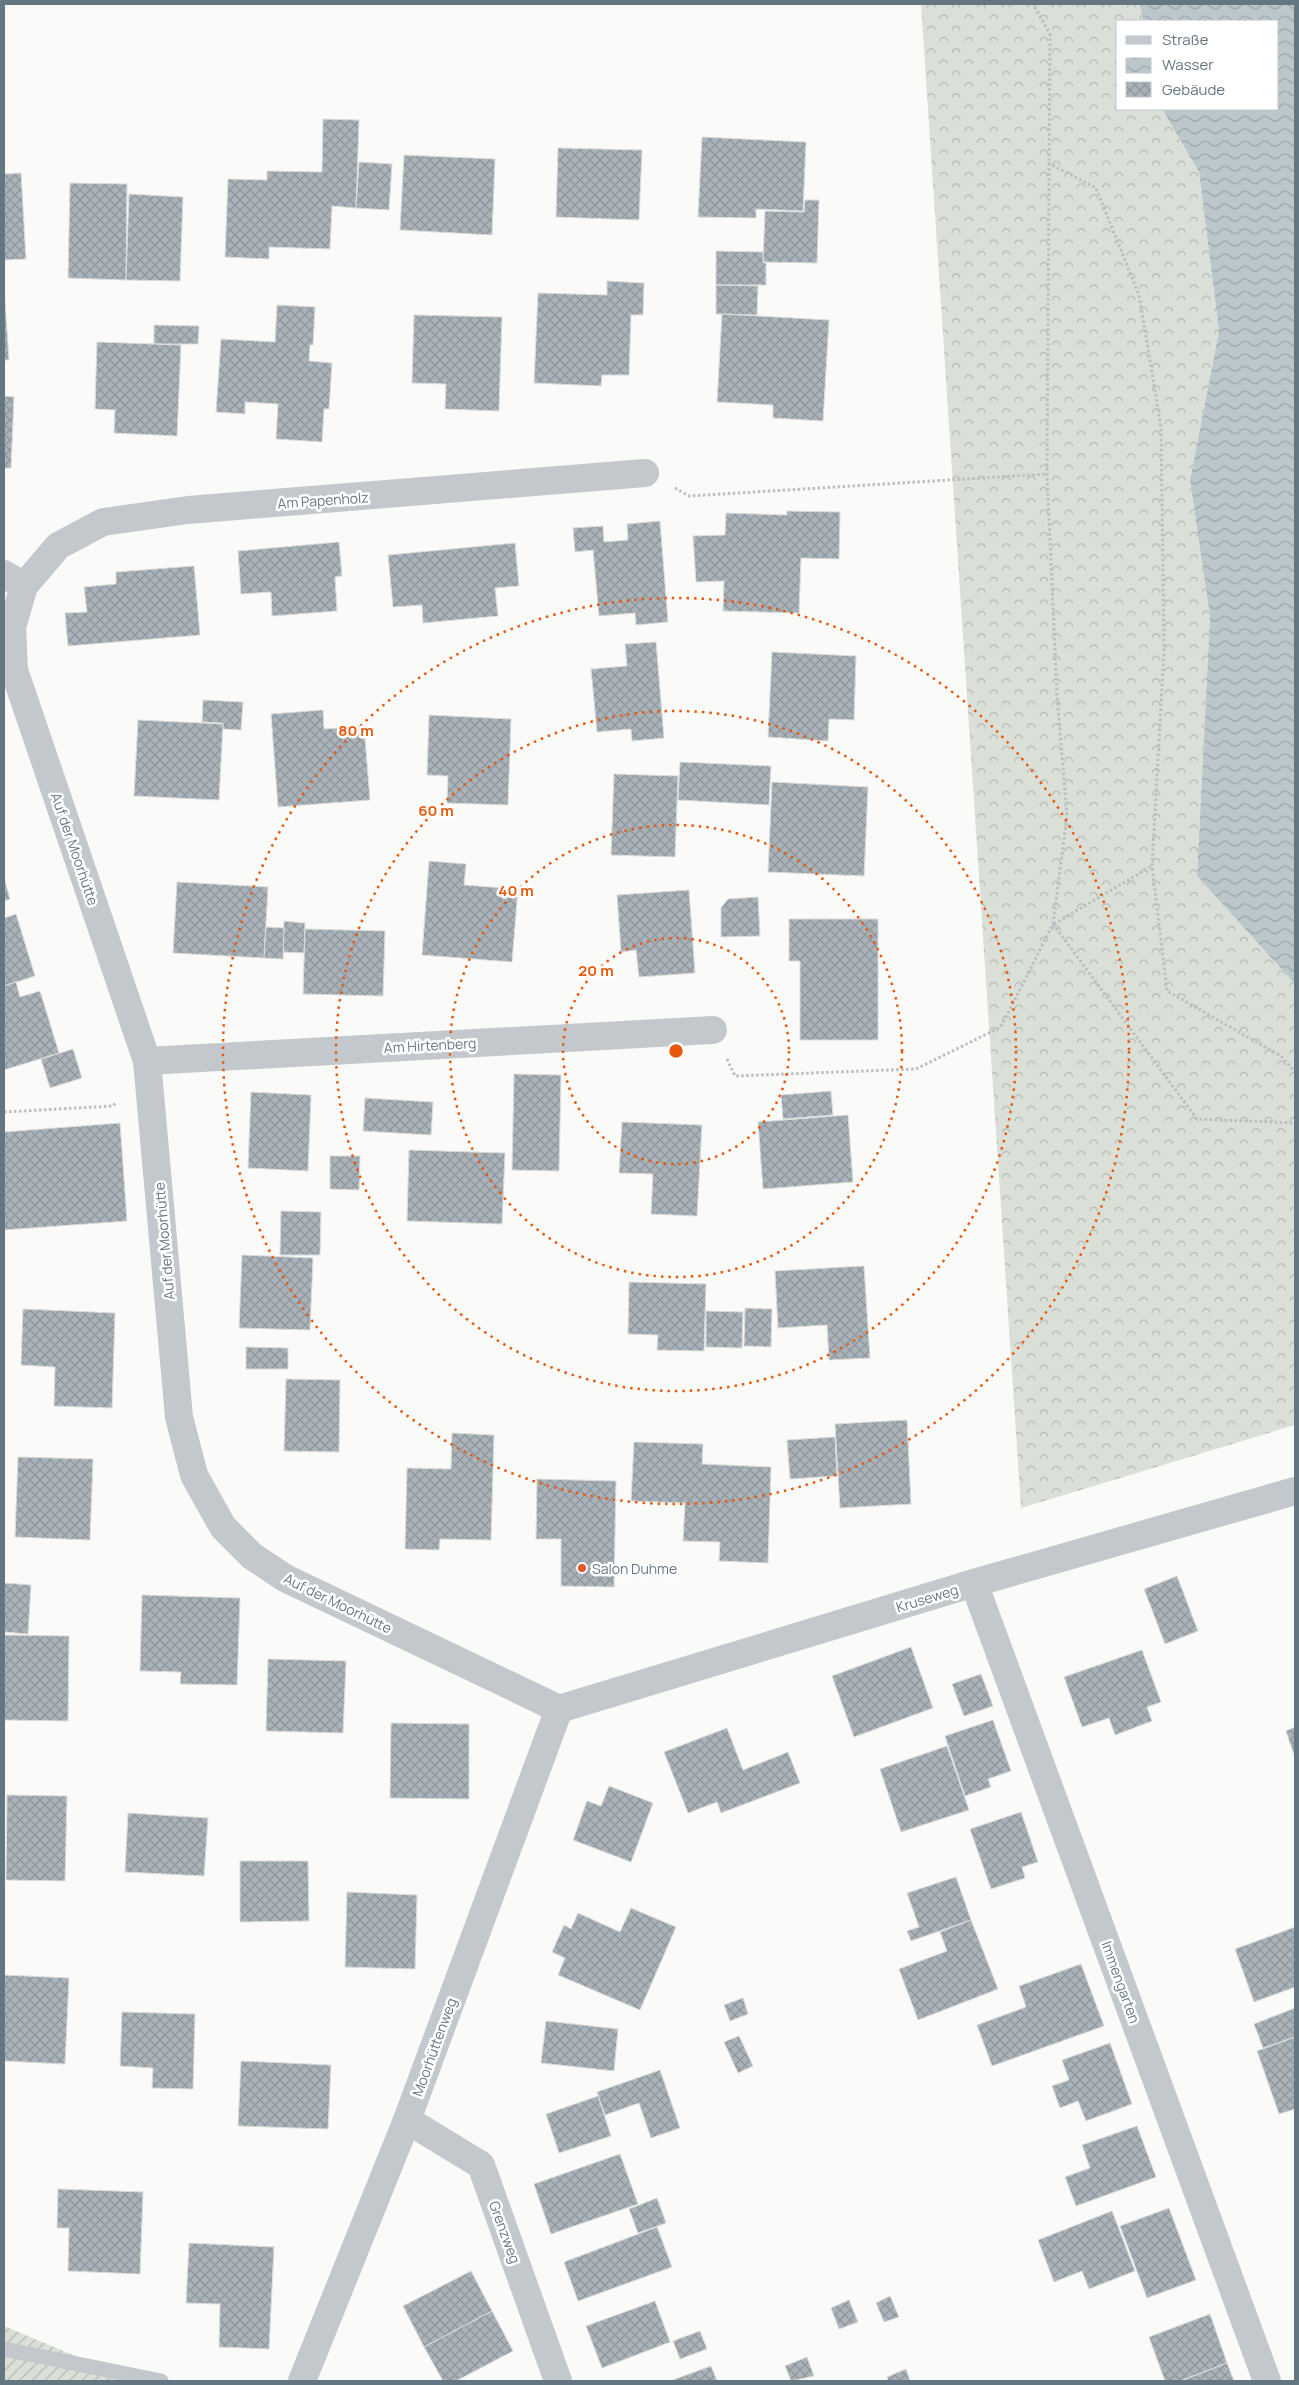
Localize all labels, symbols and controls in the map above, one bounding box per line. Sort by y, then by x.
legend [1116,20,1279,110]
text: Straße [1162,29,1209,50]
text: Wasser [1162,54,1214,75]
text: Gebäude [1162,79,1225,100]
street label: Am Papenholz [277,487,369,513]
text: 80 m [338,720,374,741]
street label: Auf der Moorhütte [47,790,103,908]
text: 60 m [418,800,454,821]
text: 40 m [498,880,534,901]
text: 20 m [578,960,614,981]
street label: Am Hirtenberg [383,1033,477,1057]
centre of rings [667,1042,685,1060]
street label: Auf der Moorhütte [149,1181,179,1301]
place label: Salon Duhme [592,1559,677,1578]
marker: Salon Duhme [576,1562,588,1574]
street label: Auf der Moorhütte [281,1569,395,1637]
street label: Kruseweg [894,1580,960,1616]
street label: Immengarten [1097,1938,1145,2026]
street label: Moorhüttenweg [407,1995,461,2099]
street label: Grenzweg [485,2198,525,2266]

